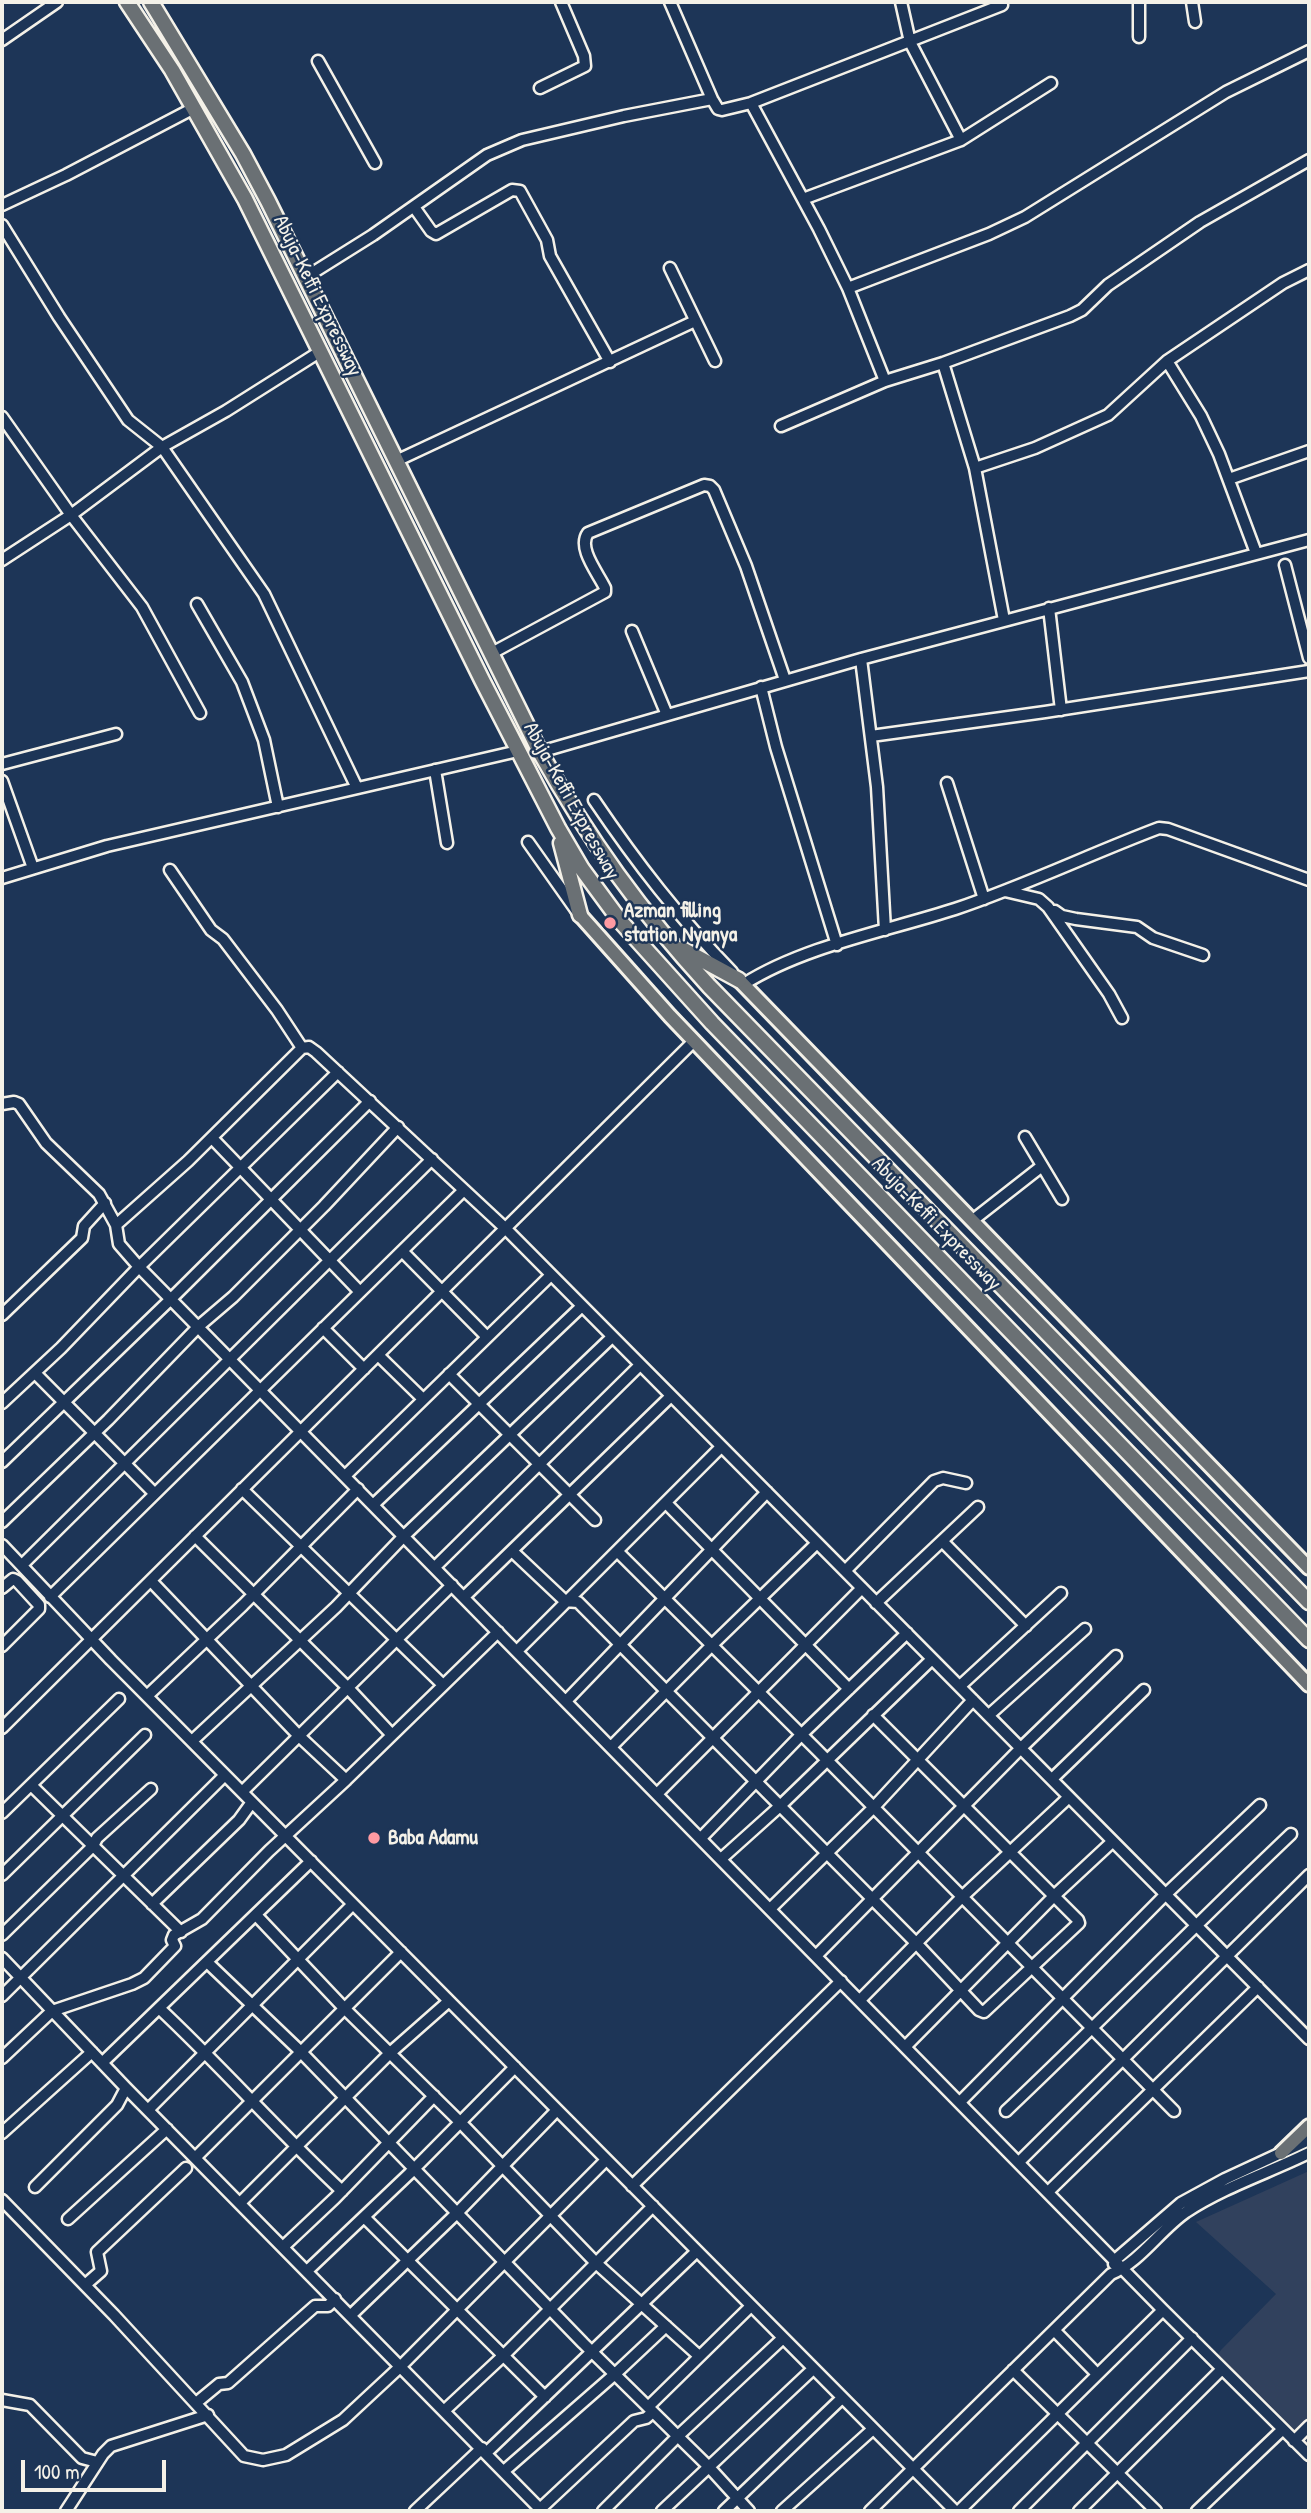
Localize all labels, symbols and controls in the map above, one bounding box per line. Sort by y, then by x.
street label: Abuja-Keffi Expressway [267,211,367,381]
street label: Abuja-Keffi Expressway [517,718,625,884]
place label: Azman filling station Nyanya [624,898,737,948]
marker: Azman filling station Nyanya [602,915,618,931]
street label: Abuja-Keffi Expressway [866,1152,1006,1296]
place label: Baba Adamu [388,1825,478,1851]
marker: Baba Adamu [366,1830,382,1846]
scale bar [24,2446,170,2490]
text: 100 m [34,2457,80,2486]

